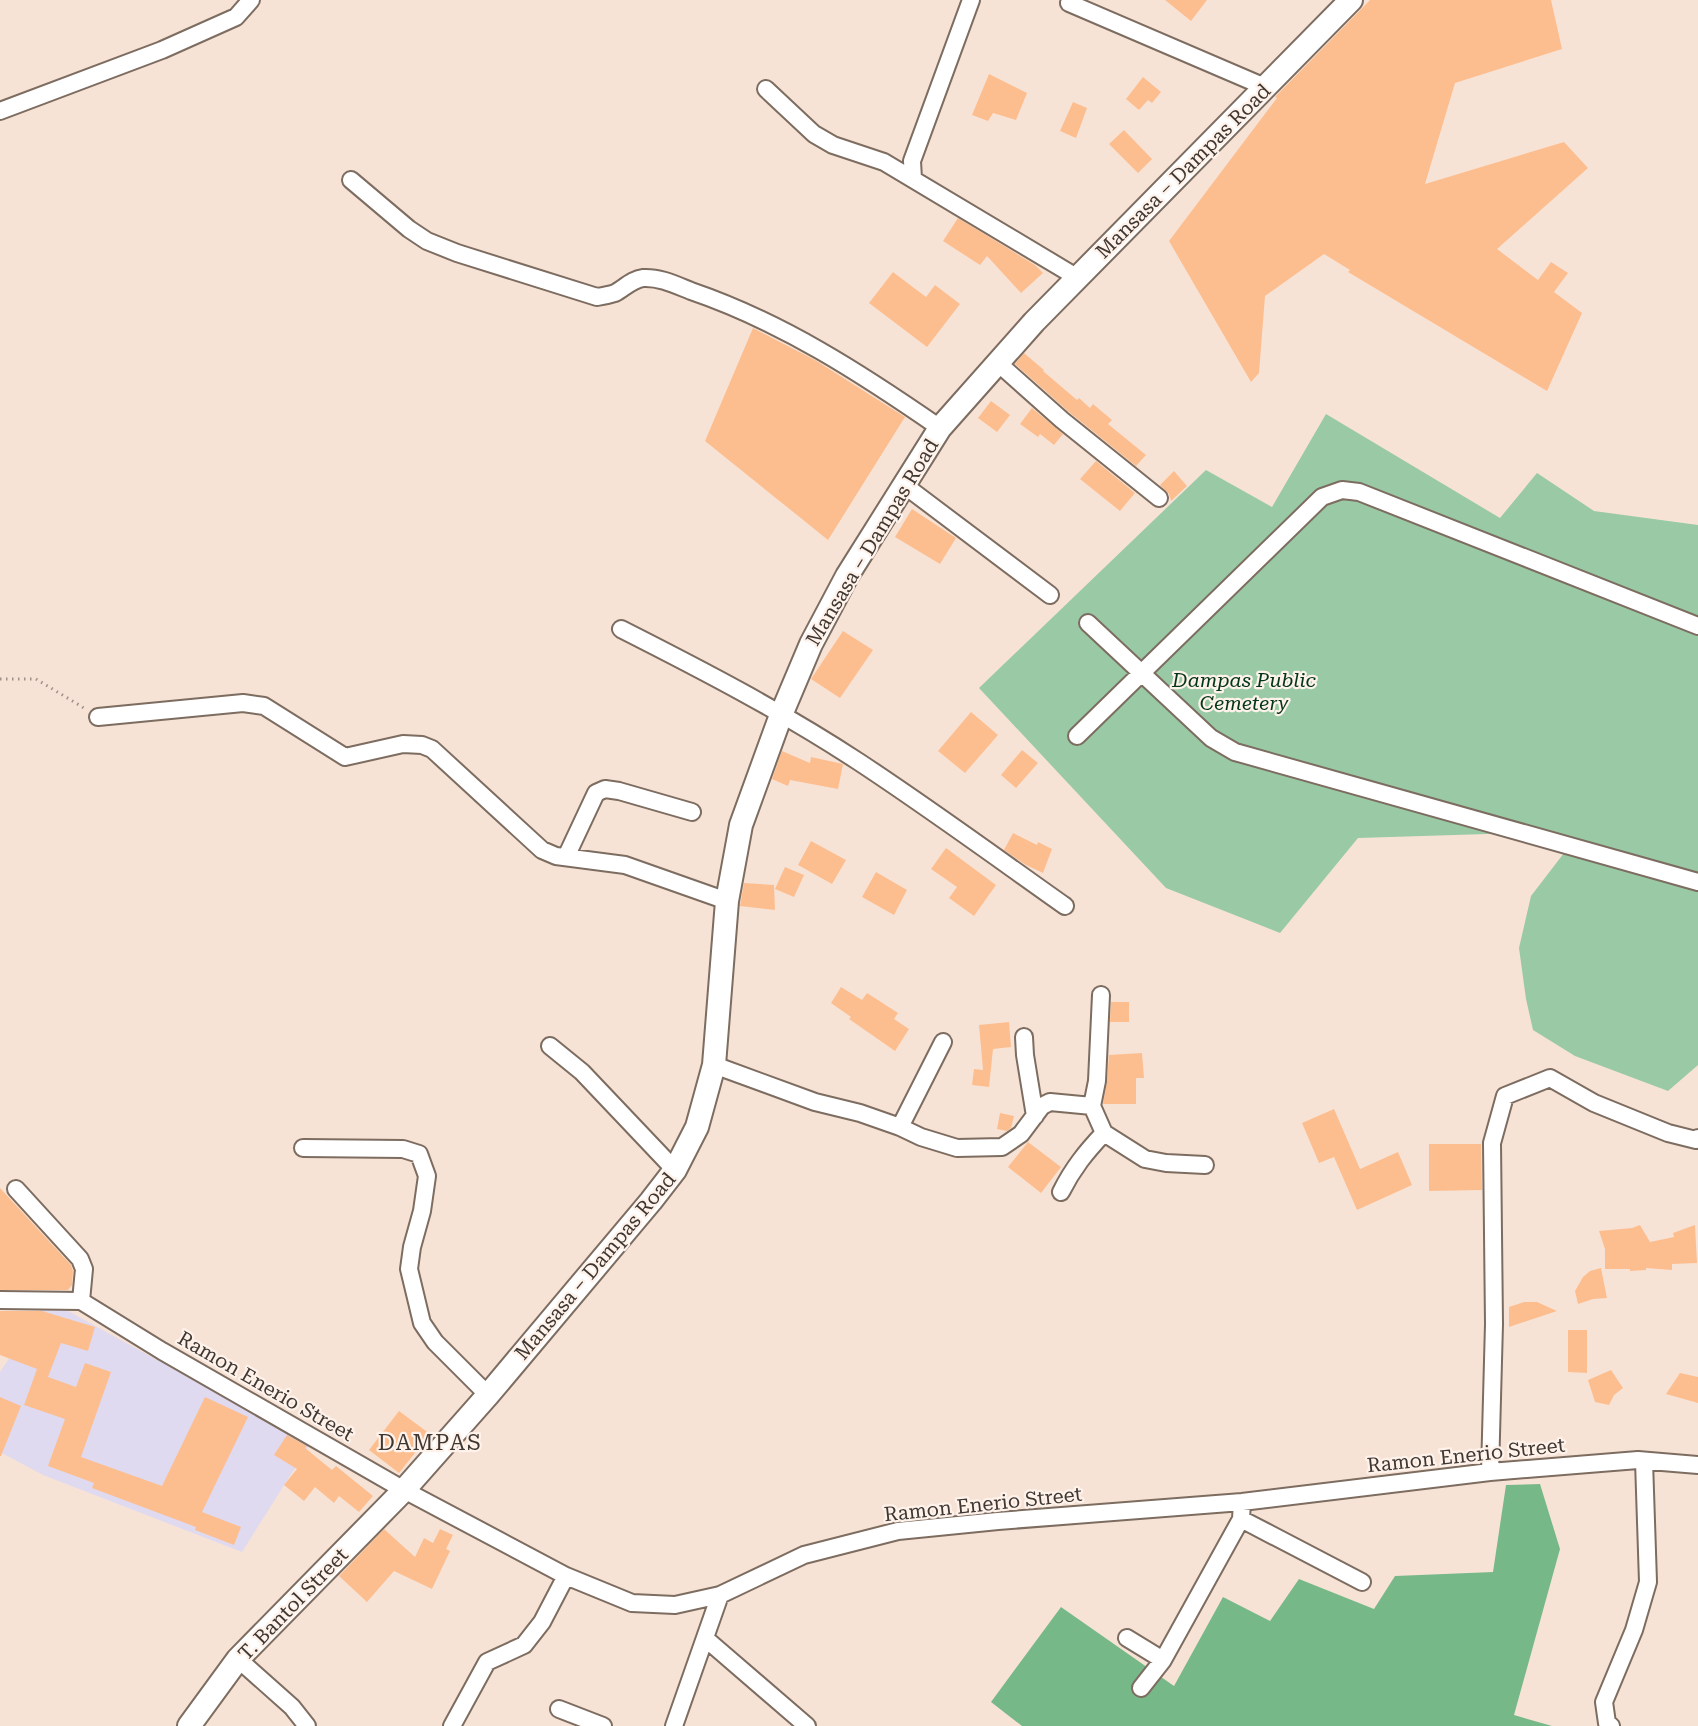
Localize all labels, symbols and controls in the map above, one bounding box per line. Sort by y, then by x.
street label: Mansasa – Dampas Road [1091,79,1275,263]
street label: Mansasa – Dampas Road [801,434,943,650]
park label: Dampas Public Cemetery [1171,668,1317,715]
street label: Mansasa – Dampas Road [510,1167,681,1365]
street label: Ramon Enerio Street [174,1326,359,1446]
district label: DAMPAS [378,1430,482,1455]
street label: Ramon Enerio Street [1366,1433,1567,1477]
street label: Ramon Enerio Street [883,1482,1084,1526]
street label: T. Bantol Street [233,1542,353,1665]

